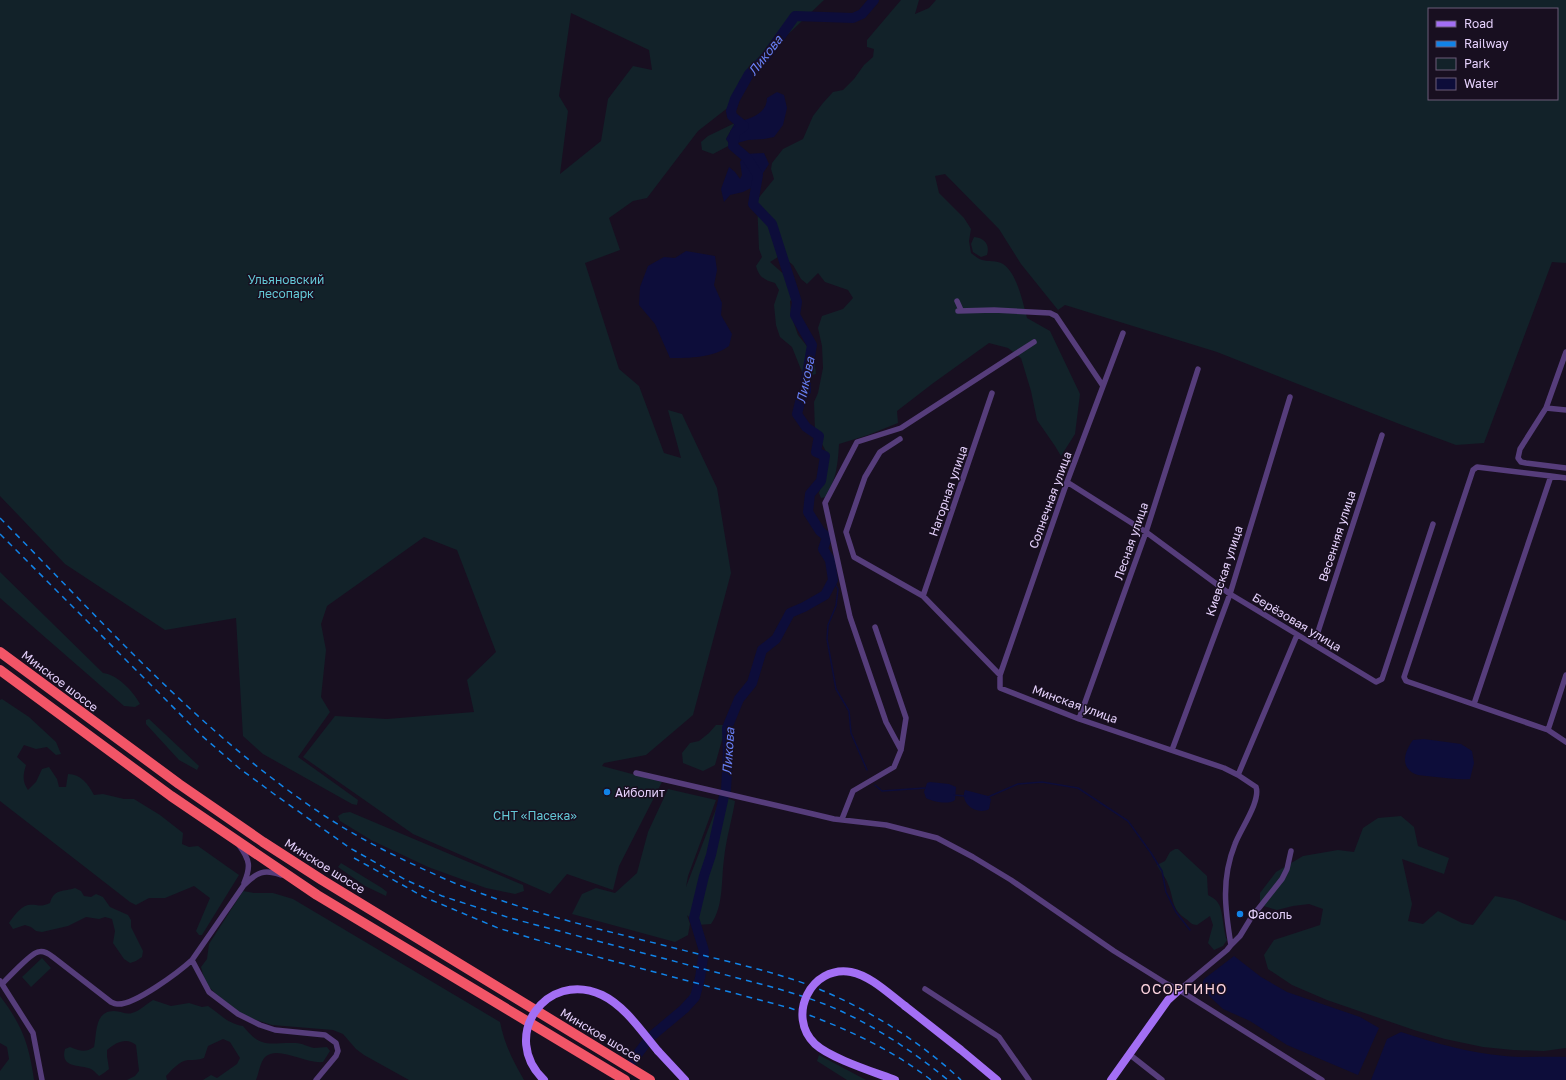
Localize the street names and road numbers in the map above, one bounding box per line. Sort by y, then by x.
street label: Нагорная улица [925,444,971,538]
street label: Солнечная улица [1025,449,1075,551]
street label: Весенняя улица [1315,489,1359,583]
street label: Лесная улица [1111,500,1151,582]
street label: Киевская улица [1202,524,1246,618]
street label: Берёзовая улица [1250,589,1344,655]
street label: Минское шоссе [19,647,101,715]
street label: Минская улица [1030,682,1120,726]
street label: Минское шоссе [282,835,368,897]
street label: Минское шоссе [558,1005,644,1065]

